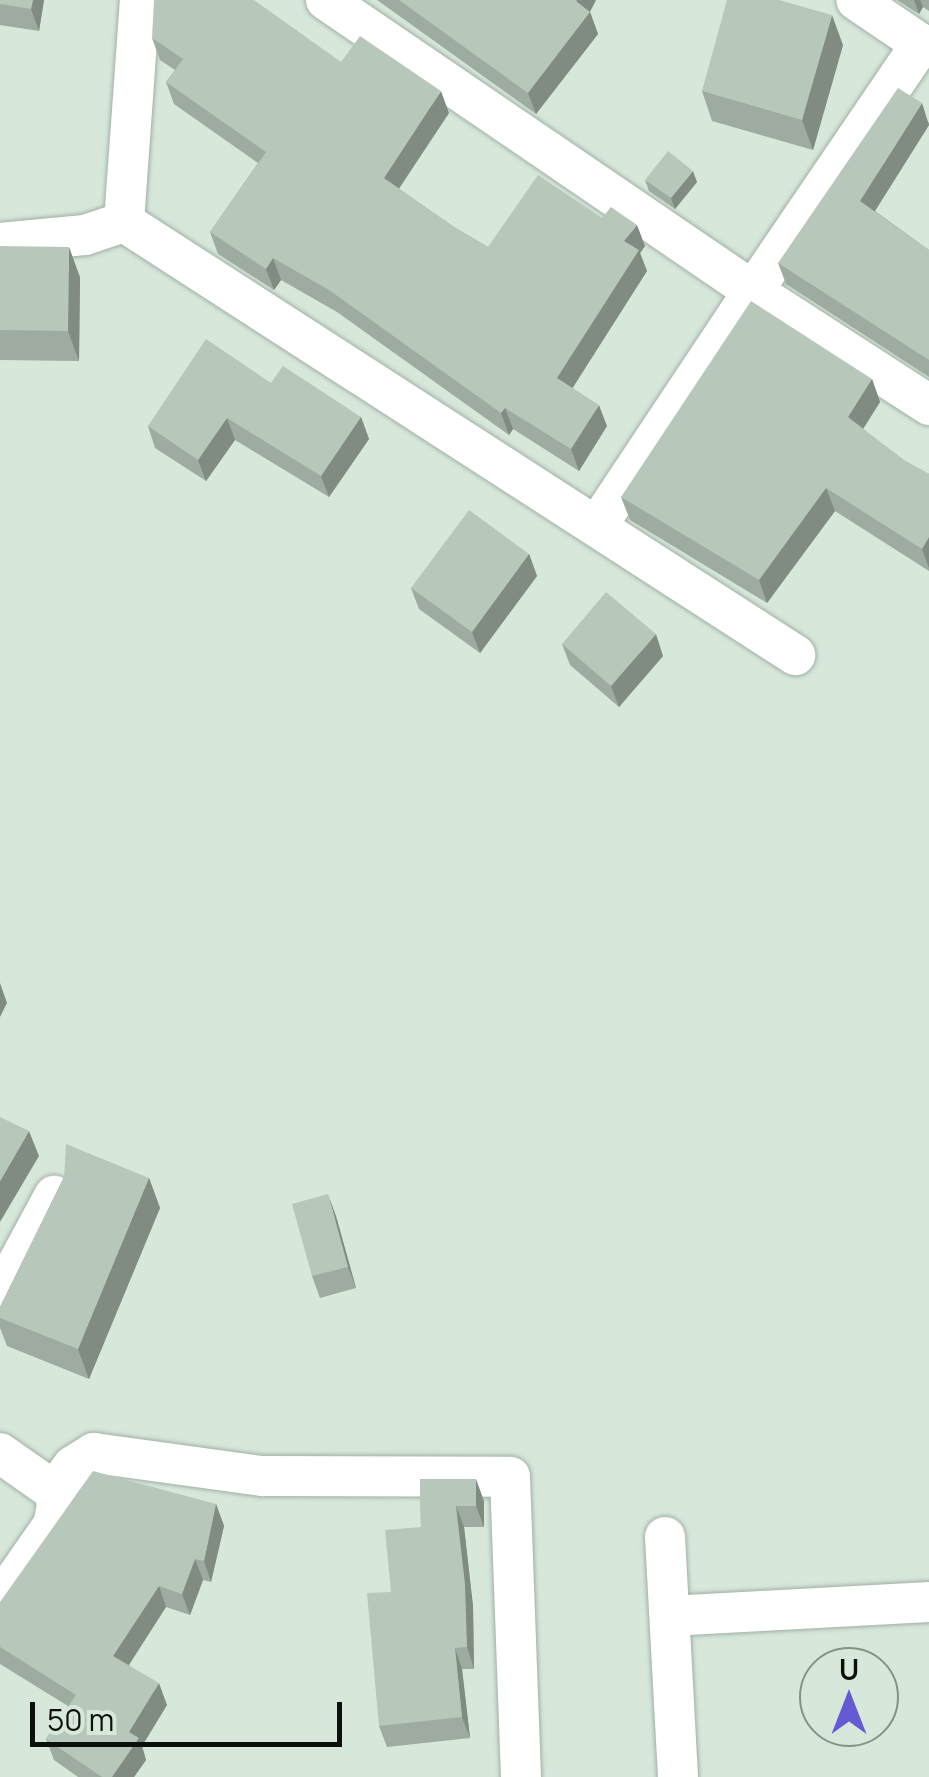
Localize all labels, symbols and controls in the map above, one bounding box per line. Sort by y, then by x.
north arrow [799,1647,899,1747]
text: U [839,1650,859,1688]
scale bar [35,1682,348,1744]
text: 50 m [47,1699,114,1740]

